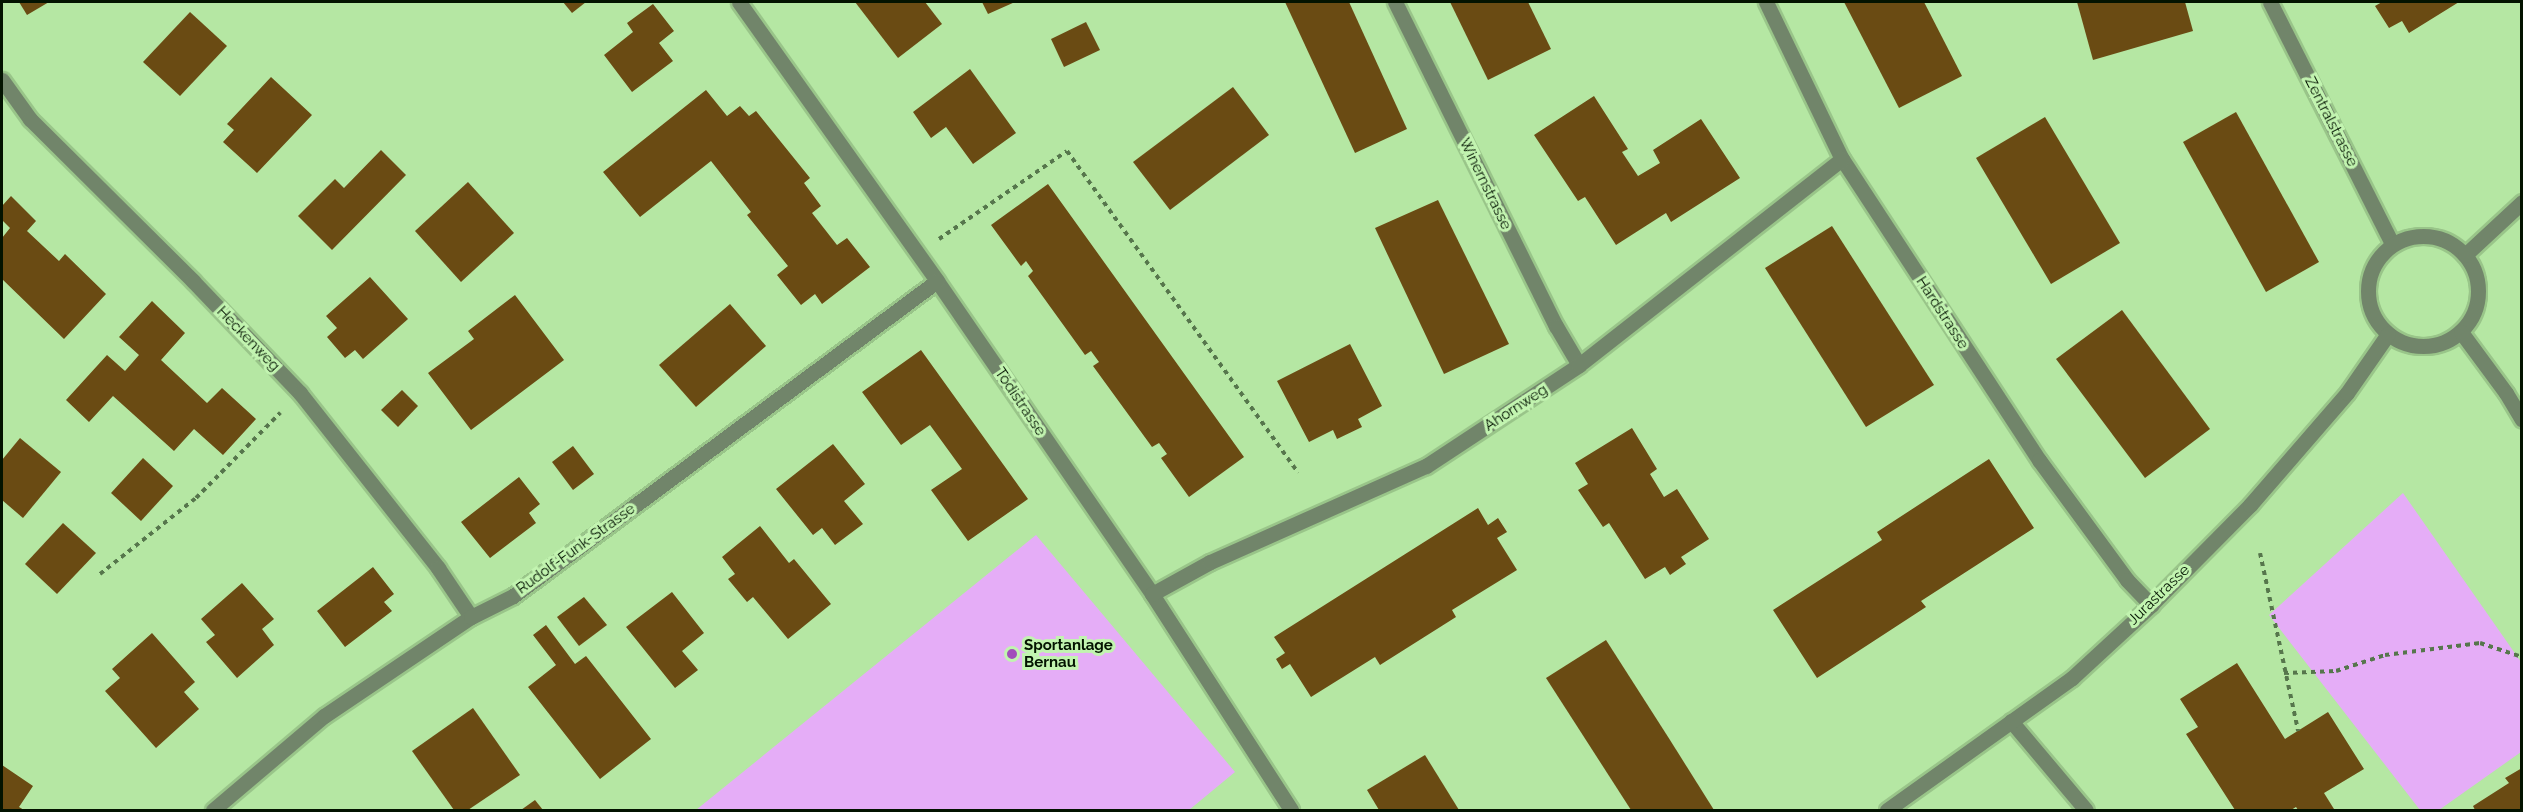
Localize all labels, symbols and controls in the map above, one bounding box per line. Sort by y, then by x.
street label: Zentralstrasse [2301,74,2361,170]
street label: Winernstrasse [1455,135,1515,233]
street label: Hardstrasse [1912,273,1972,353]
street label: Heckenweg [213,303,283,375]
street label: Tödistrasse [991,365,1049,439]
street label: Ahornweg [1481,381,1551,435]
street label: Rudolf-Funk-Strasse [513,500,639,598]
street label: Jurastrasse [2125,561,2193,629]
place label: Sportanlage Bernau [1024,636,1113,671]
marker: Sportanlage Bernau [1005,647,1019,661]

